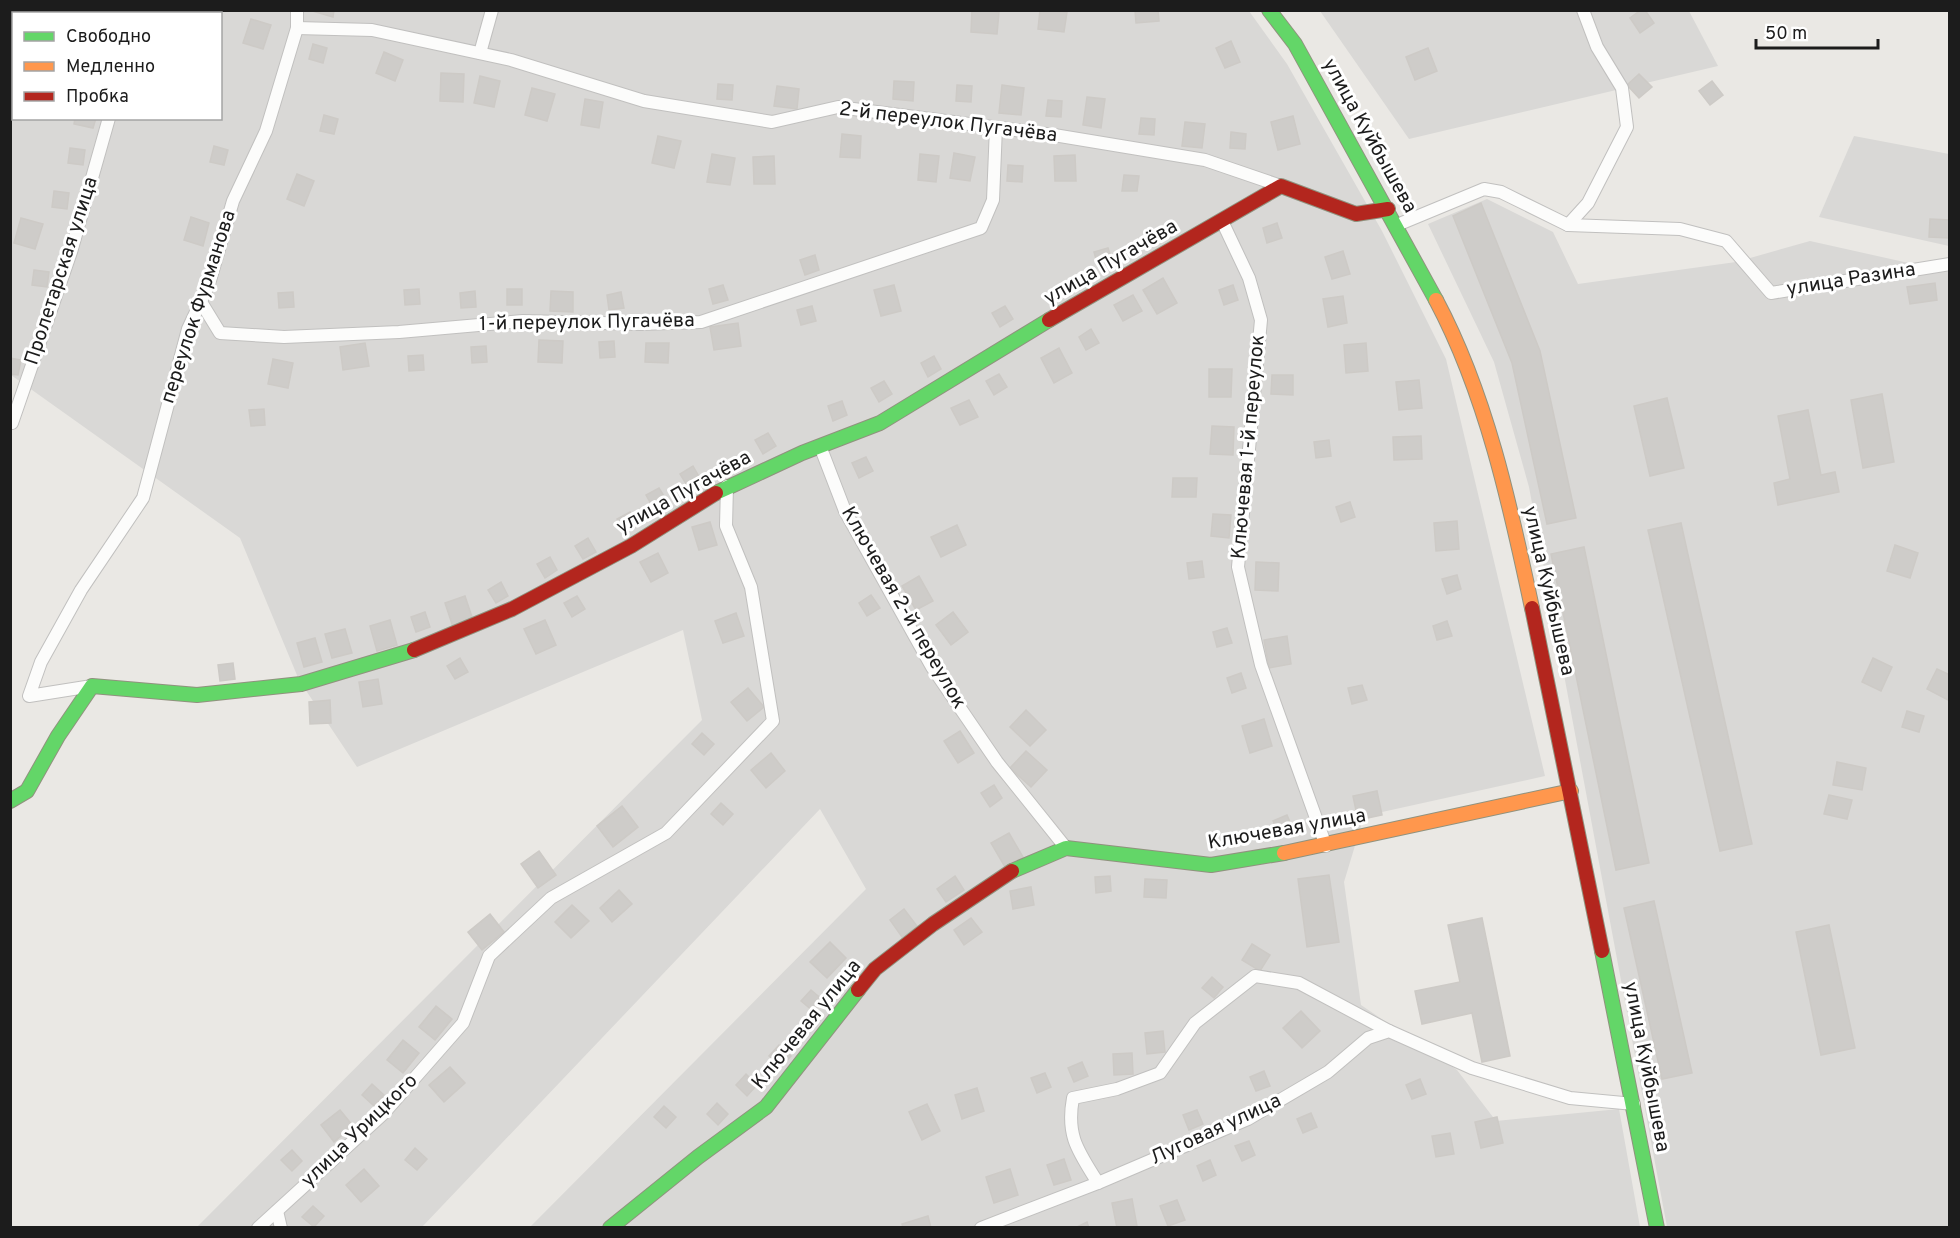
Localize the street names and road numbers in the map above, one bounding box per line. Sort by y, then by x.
street label: улица Куйбышева [1316,54,1422,218]
street label: 2-й переулок Пугачёва [837,97,1059,149]
street label: Пролетарская улица [19,174,105,368]
street label: переулок Фурманова [155,207,243,407]
street label: улица Пугачёва [1039,214,1183,312]
street label: улица Разина [1785,257,1917,303]
street label: 1-й переулок Пугачёва [479,308,695,338]
street label: Ключевая 1-й переулок [1226,334,1272,560]
street label: улица Пугачёва [612,445,756,541]
street label: Ключевая 2-й переулок [834,502,972,714]
street label: улица Куйбышева [1516,504,1580,678]
street label: Ключевая улица [1206,803,1368,857]
street label: Ключевая улица [747,955,867,1095]
street label: улица Куйбышева [1617,980,1675,1154]
street label: улица Урицкого [296,1069,424,1193]
street label: Луговая улица [1146,1088,1286,1172]

